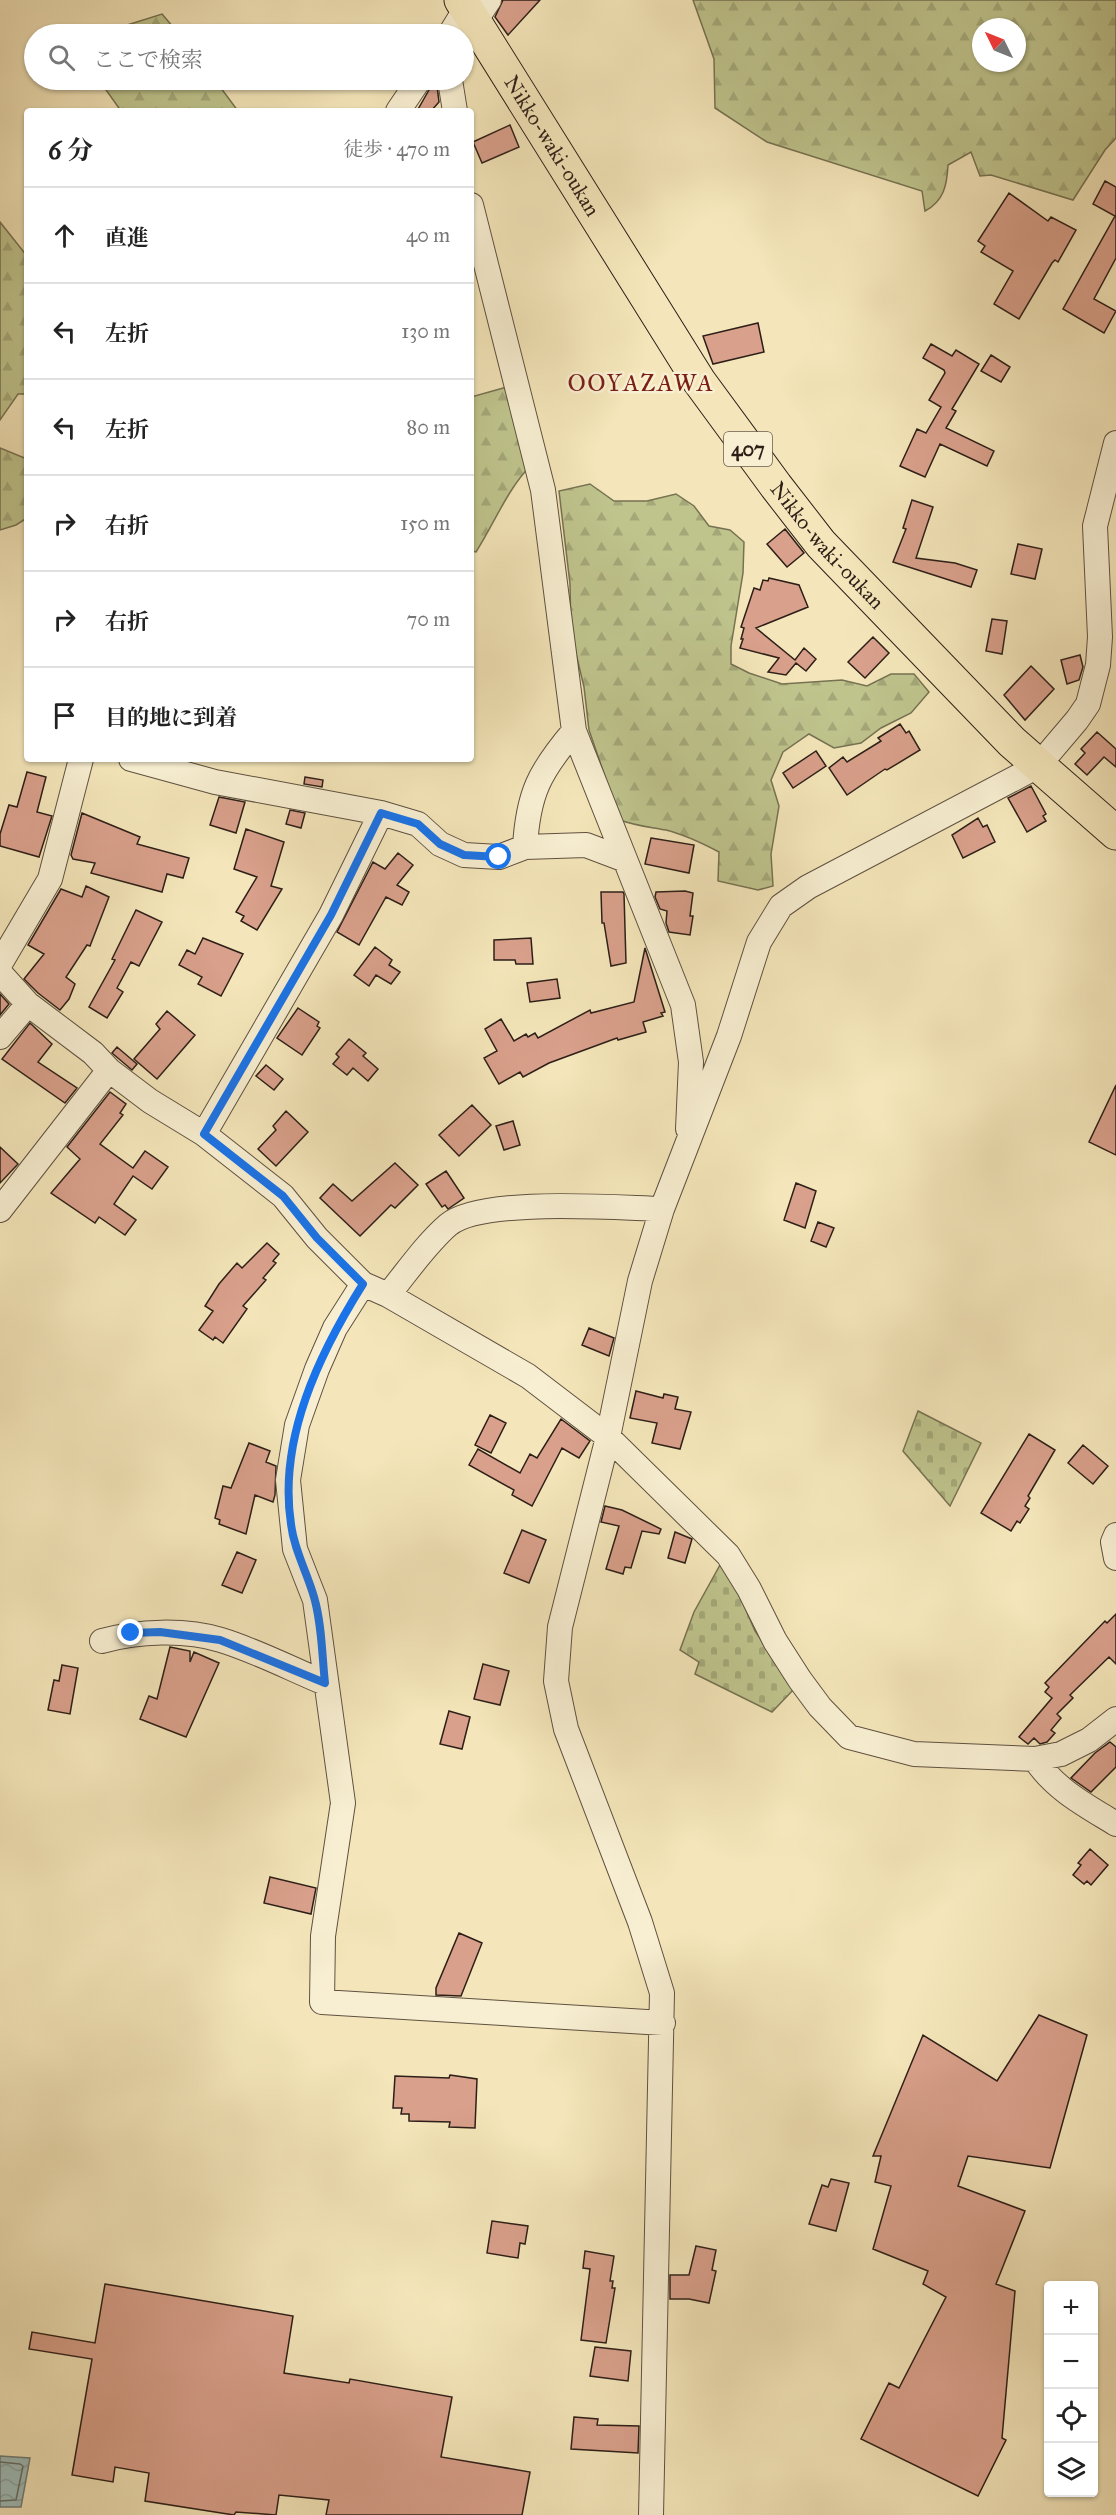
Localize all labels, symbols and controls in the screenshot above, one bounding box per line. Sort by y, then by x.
north arrow [972,18,1026,72]
search box [24,24,474,90]
icon: search [45,41,78,74]
text: ここで検索 [93,46,203,73]
street label: Nikko-waki-oukan [498,71,606,221]
text: 6 分 [48,134,93,166]
text: 徒歩 · 470 m [343,137,450,161]
icon: ahead [48,219,81,252]
text: 40 m [406,223,450,247]
text: 直進 [105,224,149,251]
icon: left [48,315,81,348]
text: 130 m [401,319,450,343]
text: 左折 [105,320,149,347]
district label: OOYAZAWA [568,368,714,398]
icon: left [48,411,81,444]
text: 80 m [407,415,450,439]
text: 左折 [105,416,149,443]
road number: 407 [724,432,772,466]
street label: Nikko-waki-oukan [765,477,890,615]
icon: right [48,507,81,540]
text: 150 m [400,511,450,535]
text: 右折 [105,512,149,539]
icon: right [48,603,81,636]
text: 70 m [407,607,450,631]
text: 右折 [105,608,149,635]
icon: arrive [48,699,81,732]
text: 目的地に到着 [105,704,237,731]
route start [485,843,511,869]
route end [117,1619,143,1645]
map controls [1044,2281,1098,2497]
button: + [1044,2281,1098,2335]
button: − [1044,2335,1098,2389]
button: locate [1044,2389,1098,2443]
button: layers [1044,2443,1098,2497]

